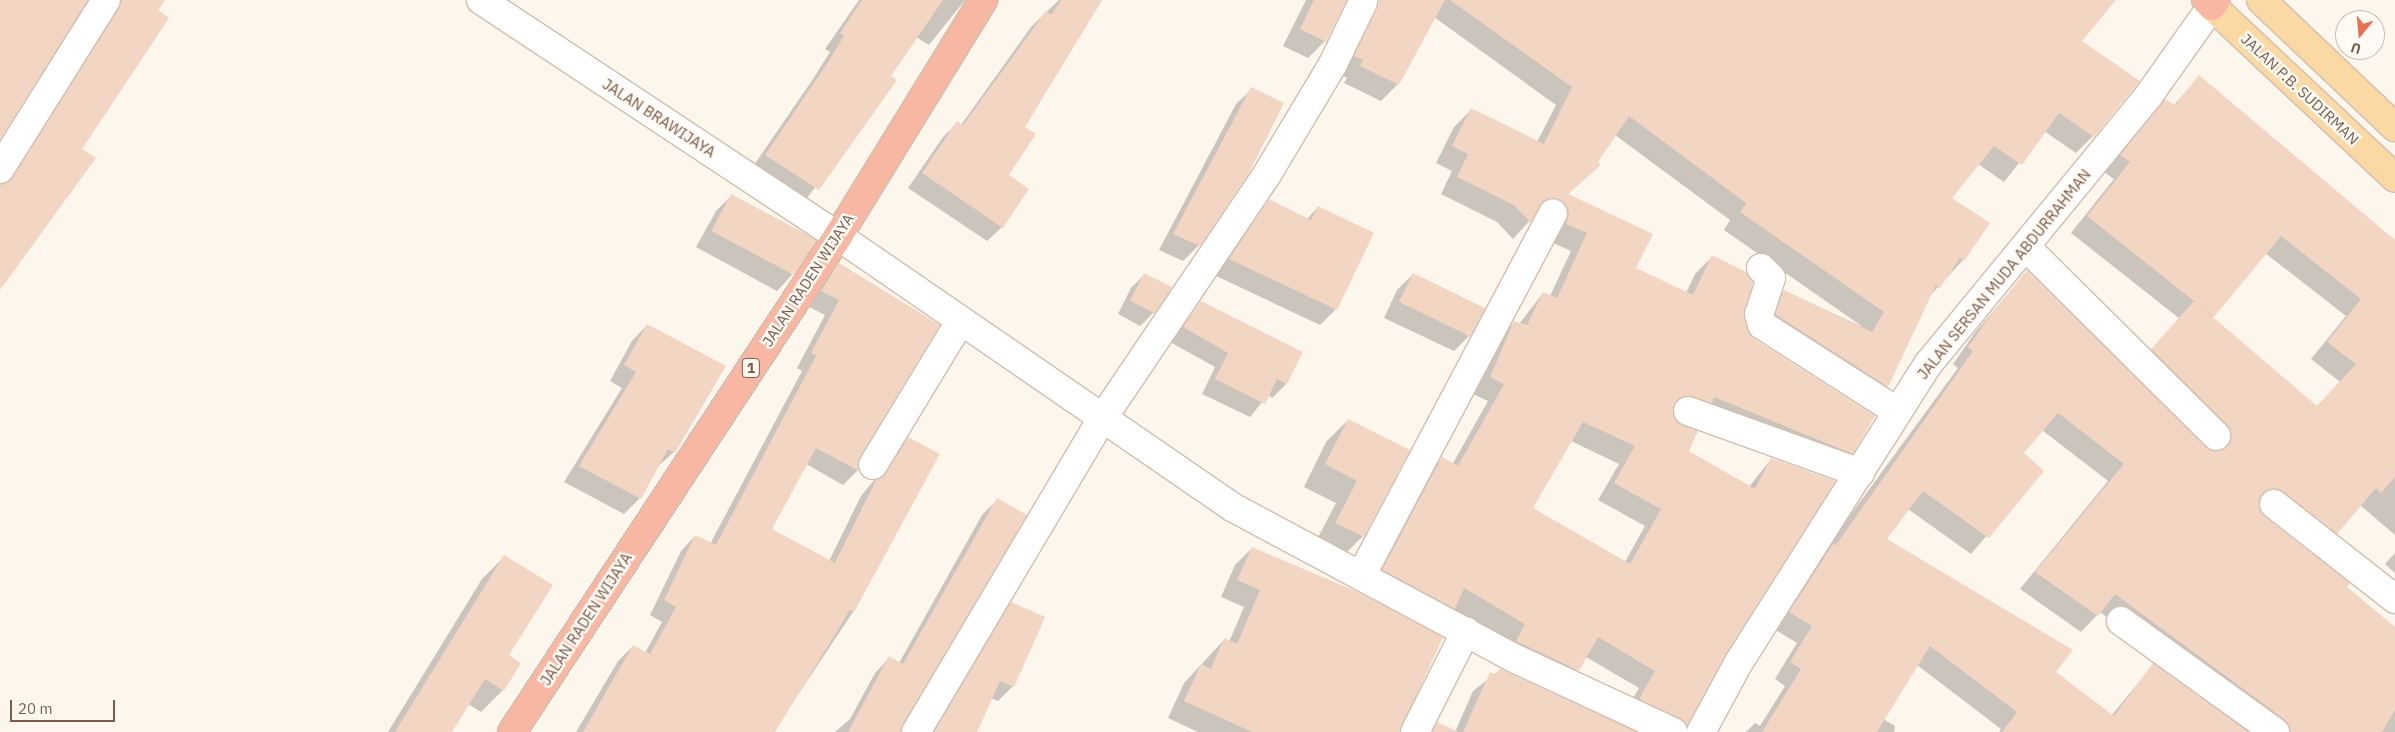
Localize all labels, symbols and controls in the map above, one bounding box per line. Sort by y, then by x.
north arrow [2335,10,2385,60]
street label: JALAN P.B. SUDIRMAN [2237,30,2363,148]
street label: JALAN BRAWIJAYA [599,75,719,161]
street label: JALAN SERSAN MUDA ABDURRAHMAN [1914,165,2094,383]
street label: JALAN RADEN WIJAYA [758,210,858,350]
road number: 1 [741,356,761,379]
street label: JALAN RADEN WIJAYA [536,549,636,689]
scale bar [12,690,118,722]
text: 20 m [18,699,53,718]

